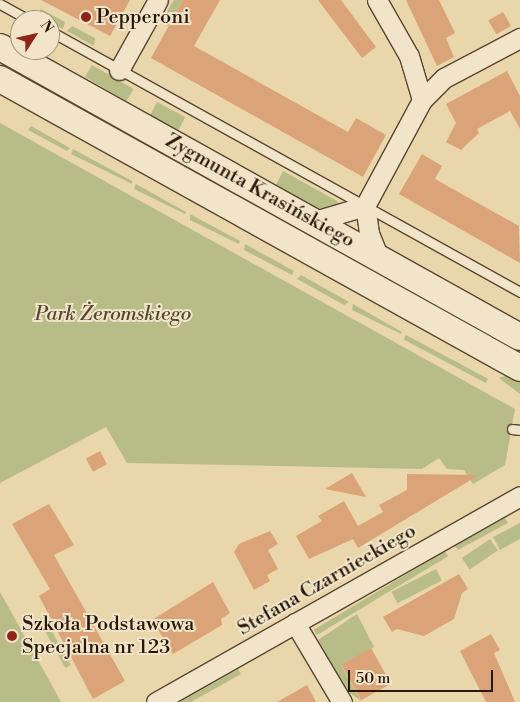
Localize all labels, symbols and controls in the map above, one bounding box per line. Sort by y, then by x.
place label: Pepperoni [96,5,190,29]
north arrow [10,10,60,60]
marker: Pepperoni [80,11,92,23]
text: N [36,17,57,37]
street label: Zygmunta Krasińskiego [161,129,359,253]
park label: Park Żeromskiego [35,302,191,326]
street label: Stefana Czarnieckiego [234,519,420,641]
place label: Szkoła Podstawowa Specjalna nr 123 [22,612,194,659]
marker: Szkoła Podstawowa Specjalna nr 123 [6,630,18,642]
scale bar [350,660,495,692]
text: 50 m [356,669,390,688]

